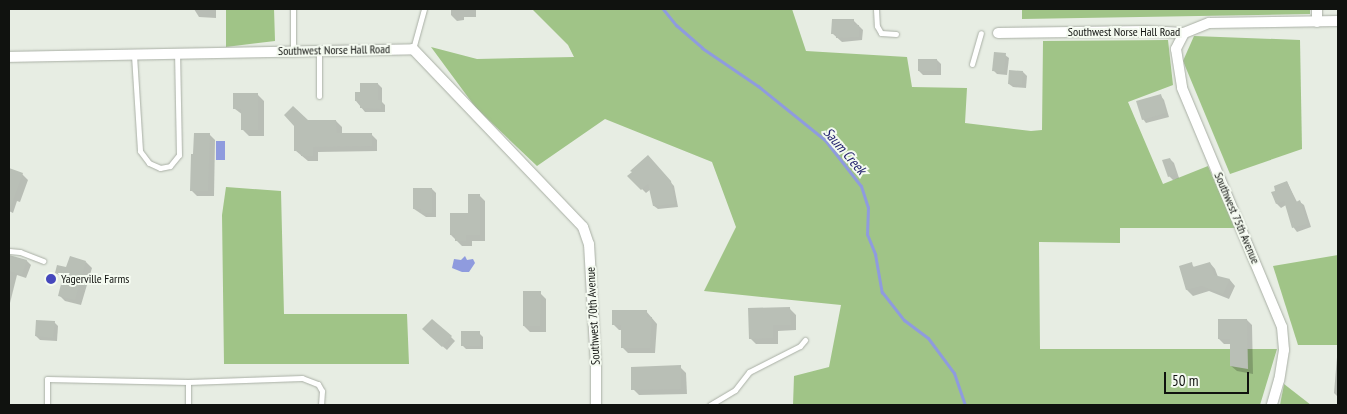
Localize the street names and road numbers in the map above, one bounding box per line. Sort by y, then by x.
street label: Southwest Norse Hall Road [1068,25,1180,39]
street label: Southwest Norse Hall Road [278,42,390,58]
street label: Southwest 75th Avenue [1211,170,1263,266]
street label: Southwest 70th Avenue [583,267,603,365]

